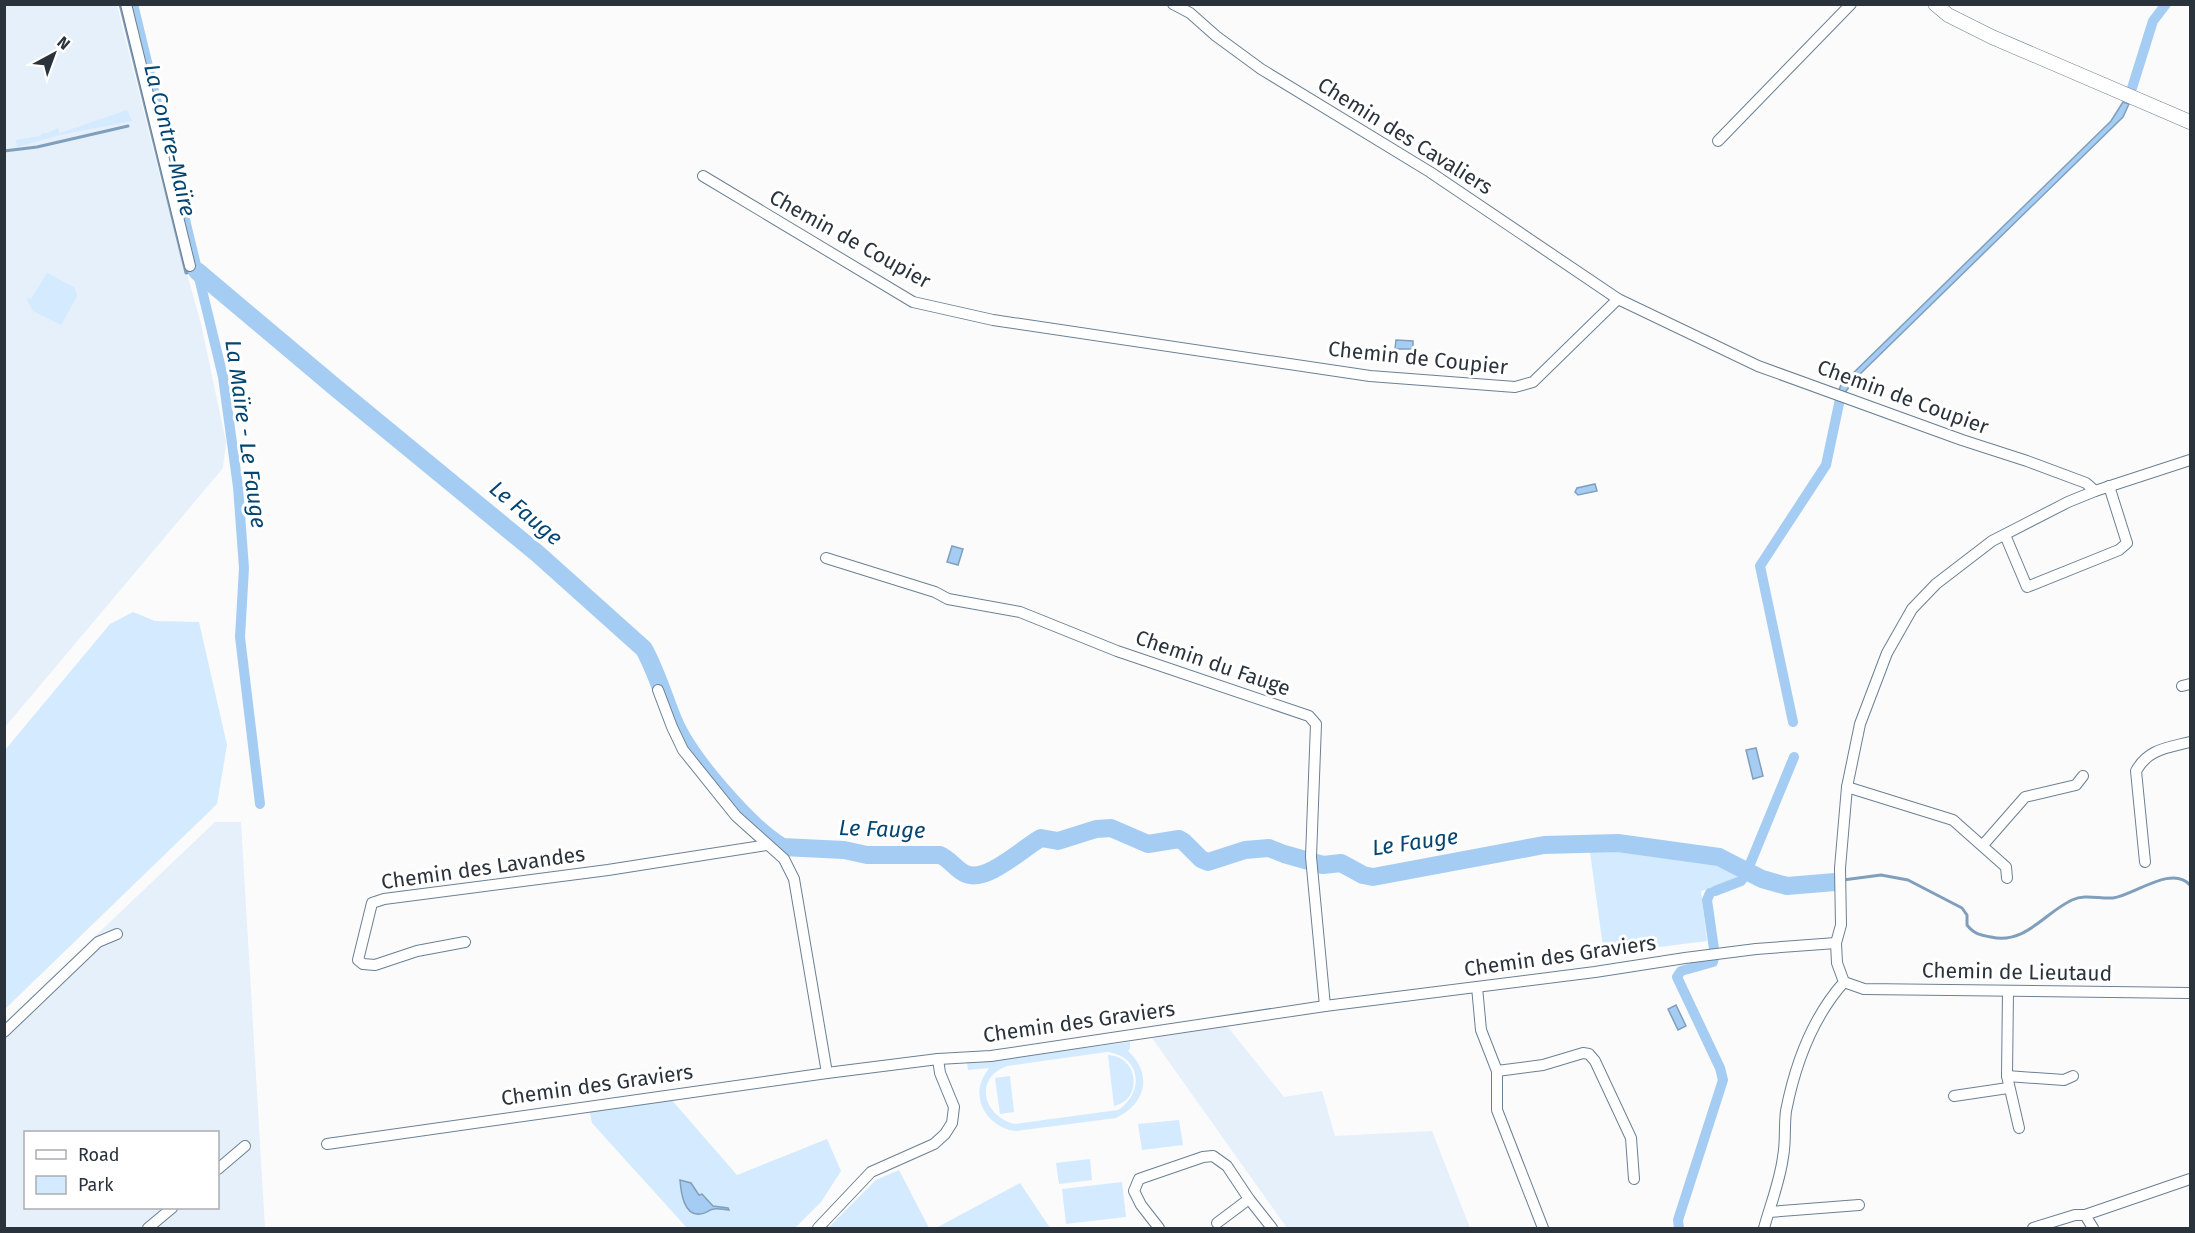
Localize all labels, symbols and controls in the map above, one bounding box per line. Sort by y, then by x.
north arrow [24,24,84,84]
text: N [53,32,74,54]
water label: La Contre-Maïre [138,61,202,219]
street label: Chemin des Cavaliers [1313,72,1497,201]
street label: Chemin de Coupier [765,184,935,294]
street label: Chemin de Coupier [1327,336,1509,380]
water label: La Maïre - Le Fauge [219,338,273,530]
street label: Chemin de Coupier [1814,354,1992,440]
water label: Le Fauge [484,475,568,551]
street label: Chemin du Fauge [1132,624,1294,702]
water label: Le Fauge [838,814,926,844]
water label: Le Fauge [1370,823,1460,861]
street label: Chemin des Lavandes [380,841,587,895]
street label: Chemin des Graviers [1462,930,1658,982]
street label: Chemin de Lieutaud [1922,957,2112,987]
street label: Chemin des Graviers [981,996,1177,1048]
street label: Chemin des Graviers [499,1059,695,1111]
legend [24,1131,219,1209]
text: Road [78,1144,120,1166]
text: Park [78,1174,114,1196]

